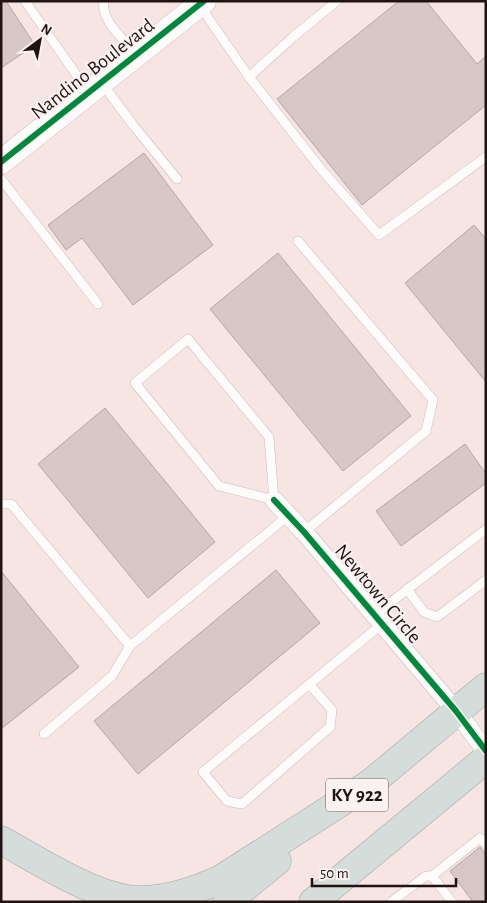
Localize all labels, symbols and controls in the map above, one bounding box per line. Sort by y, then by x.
street label: Nandino Boulevard [27,13,159,125]
north arrow [15,15,65,65]
street label: Newtown Circle [331,541,425,647]
road number: KY 922 [326,778,388,812]
scale bar [312,856,456,888]
text: 50 m [320,866,349,881]

